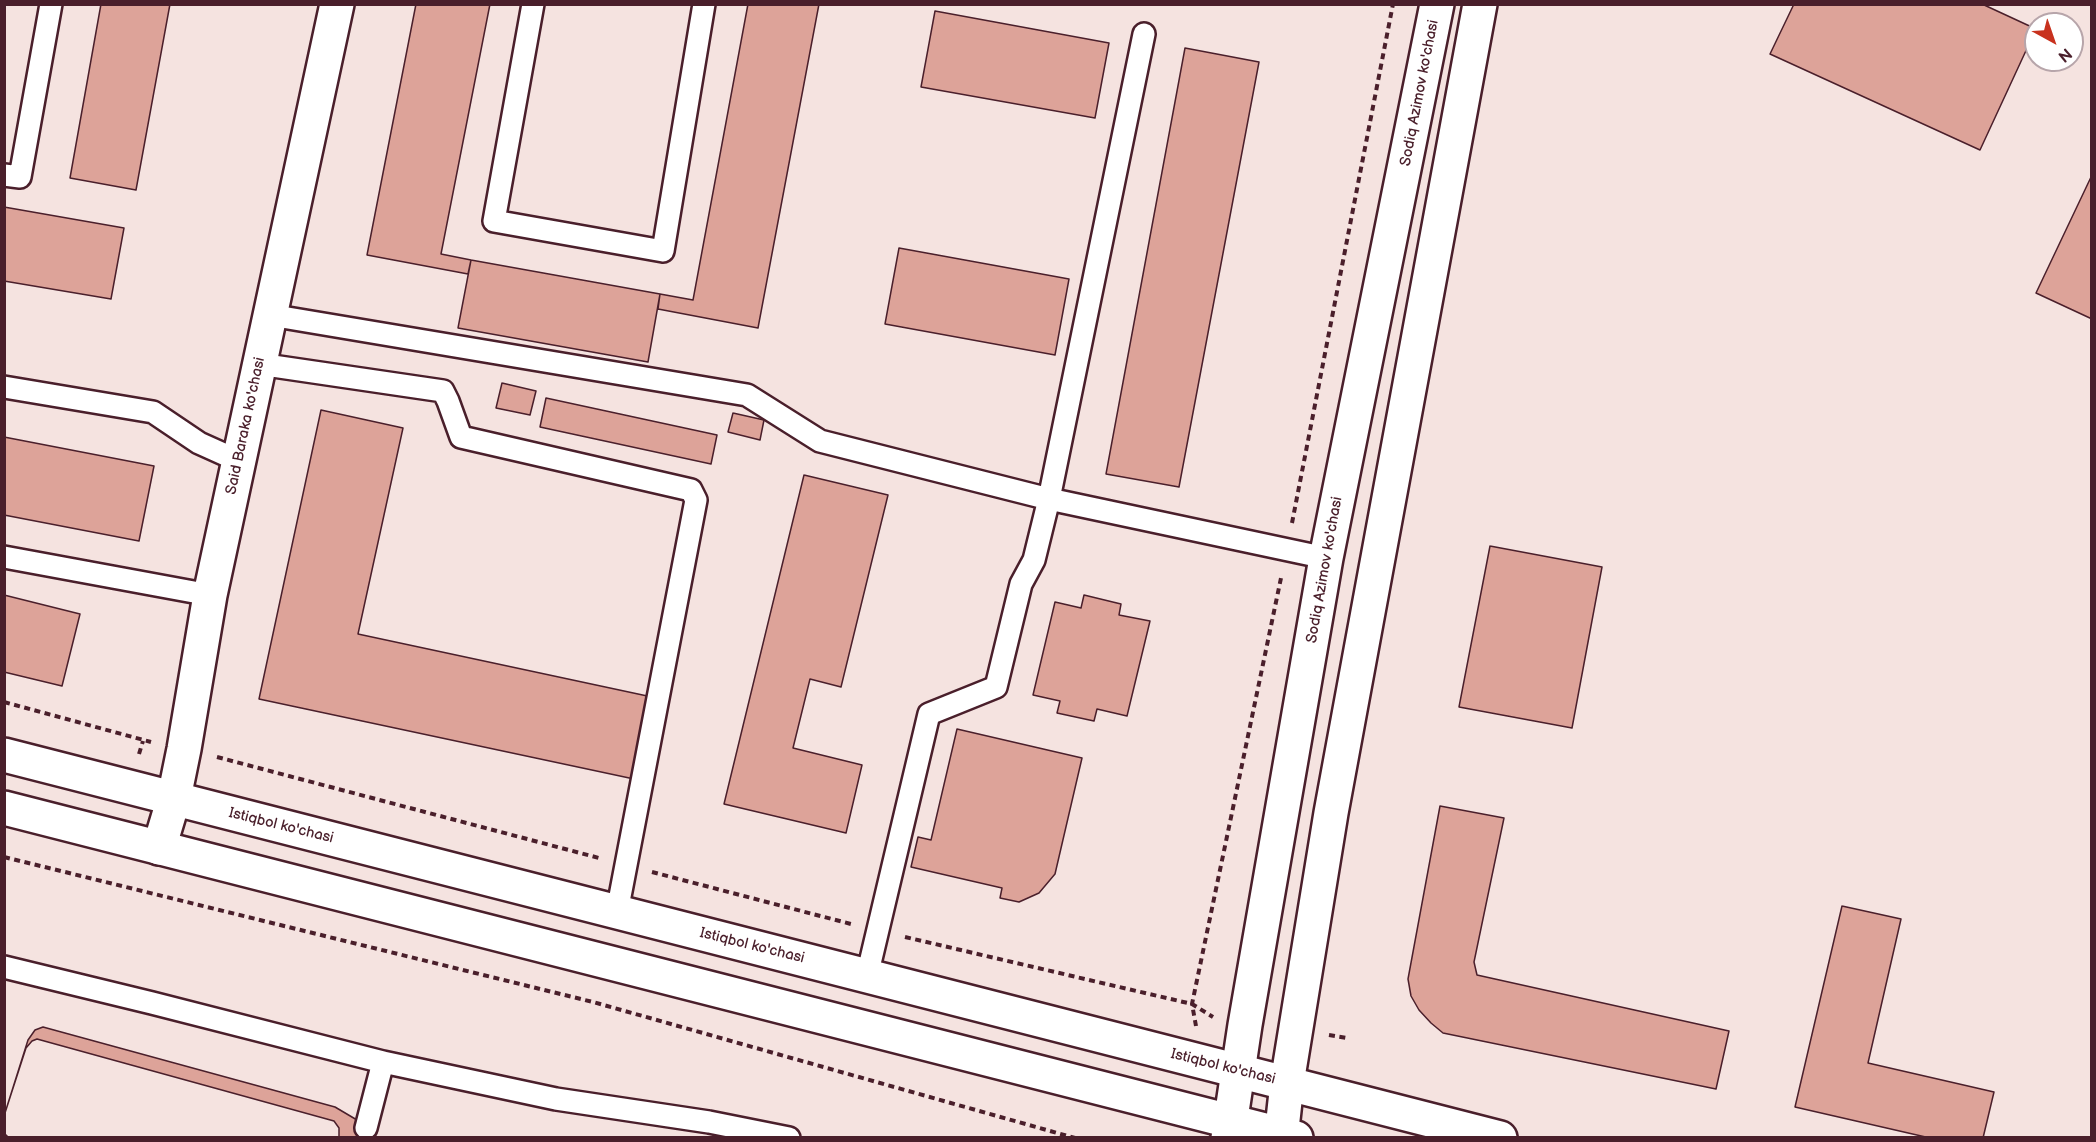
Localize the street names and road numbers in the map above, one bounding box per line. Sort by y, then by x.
street label: Sodiq Azimov ko'chasi [1397,18,1443,168]
street label: Said Baraka ko'chasi [223,356,269,496]
street label: Sodiq Azimov ko'chasi [1303,495,1347,645]
street label: Istiqbol ko'chasi [227,804,335,848]
street label: Istiqbol ko'chasi [698,924,806,968]
street label: Istiqbol ko'chasi [1169,1045,1277,1089]

